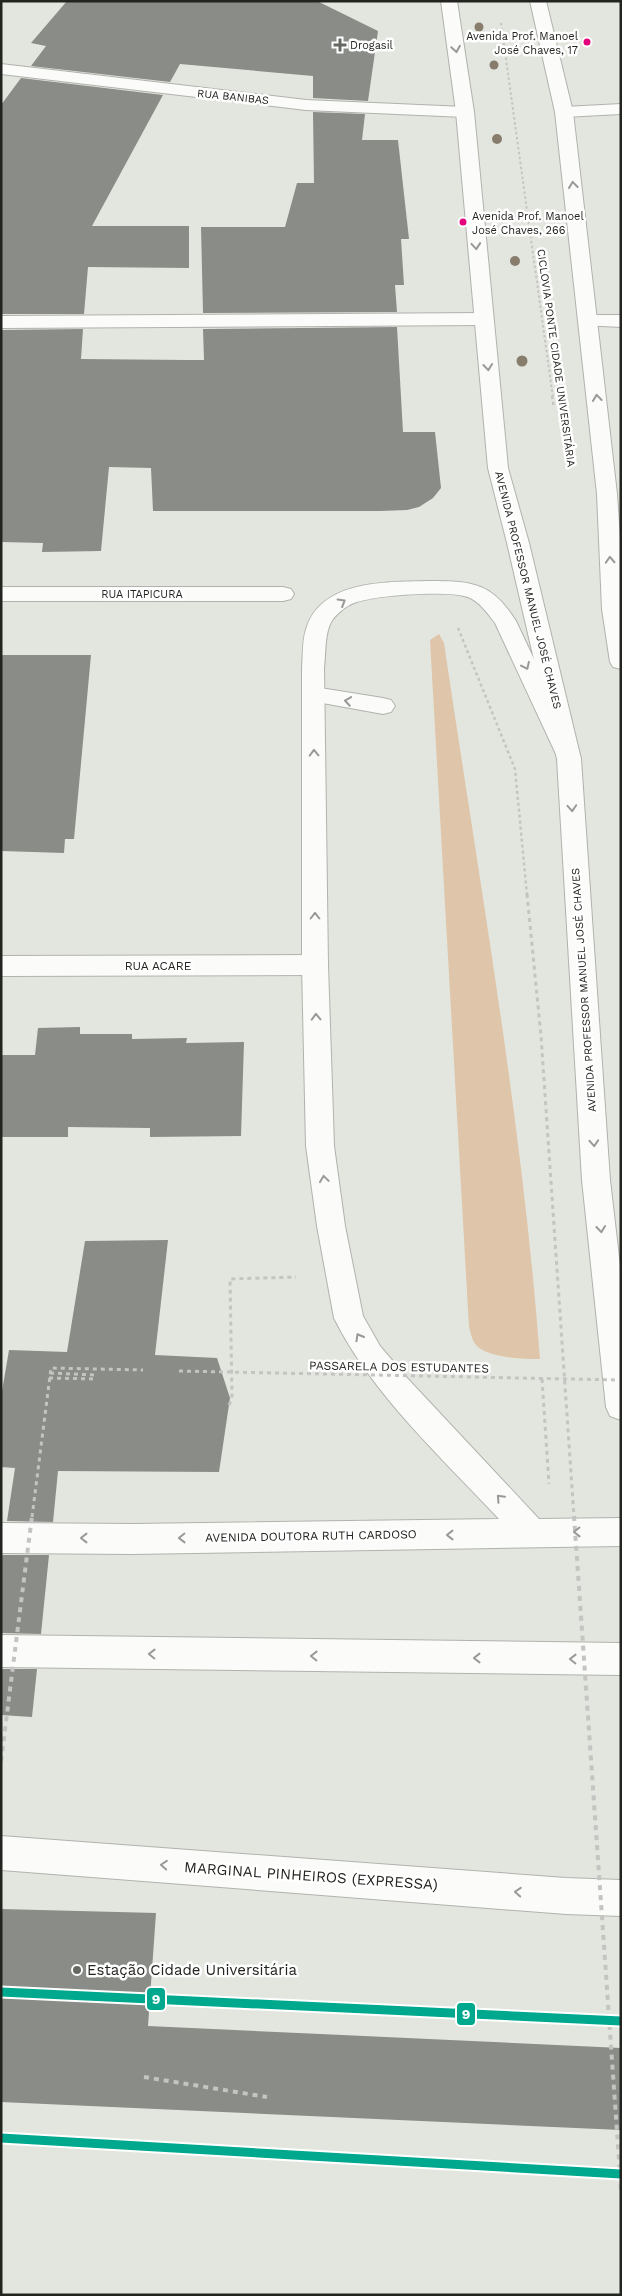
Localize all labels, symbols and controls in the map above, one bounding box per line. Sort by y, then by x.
place label: Avenida Prof. Manoel José Chaves, 17 [466,30,579,57]
marker: Avenida Prof. Manoel José Chaves, 17 [582,37,592,47]
marker: Drogasil [334,39,346,51]
place label: Drogasil [350,39,394,52]
one-way arrow [450,46,461,54]
street label: RUA BANIBAS [196,87,270,107]
one-way arrow [568,180,579,188]
place label: Avenida Prof. Manoel José Chaves, 266 [472,210,584,237]
marker: Avenida Prof. Manoel José Chaves, 266 [458,217,468,227]
one-way arrow [471,242,482,250]
street label: CICLOVIA PONTE CIDADE UNIVERSITÁRIA [534,248,579,468]
one-way arrow [482,364,493,372]
one-way arrow [592,394,603,402]
street label: AVENIDA PROFESSOR MANUEL JOSÉ CHAVES [492,469,565,710]
one-way arrow [605,556,616,564]
street label: RUA ITAPICURA [101,588,183,601]
one-way arrow [336,599,345,609]
one-way arrow [519,661,530,670]
one-way arrow [344,696,353,706]
one-way arrow [309,749,319,757]
one-way arrow [567,804,578,812]
street label: AVENIDA PROFESSOR MANUEL JOSÉ CHAVES [568,868,599,1113]
one-way arrow [310,912,320,920]
street label: RUA ACARE [125,959,192,973]
one-way arrow [311,1013,321,1020]
one-way arrow [588,1140,599,1148]
one-way arrow [320,1175,330,1184]
one-way arrow [595,1225,606,1233]
one-way arrow [356,1333,366,1342]
street label: PASSARELA DOS ESTUDANTES [309,1358,489,1376]
one-way arrow [497,1495,506,1504]
street label: AVENIDA DOUTORA RUTH CARDOSO [205,1527,417,1545]
one-way arrow [573,1527,580,1537]
one-way arrow [445,1530,453,1540]
one-way arrow [80,1533,88,1543]
one-way arrow [178,1533,186,1543]
one-way arrow [148,1648,156,1659]
one-way arrow [310,1651,318,1661]
one-way arrow [473,1653,480,1663]
one-way arrow [569,1654,576,1664]
street label: MARGINAL PINHEIROS (EXPRESSA) [184,1858,438,1894]
one-way arrow [159,1860,167,1871]
one-way arrow [513,1887,521,1898]
place label: Estação Cidade Universitária [87,1961,297,1979]
marker: Estação Cidade Universitária [71,1964,83,1976]
line badge: 9 [146,1987,166,2011]
text: 9 [152,1991,160,2007]
line badge: 9 [456,2002,476,2026]
text: 9 [462,2006,470,2022]

